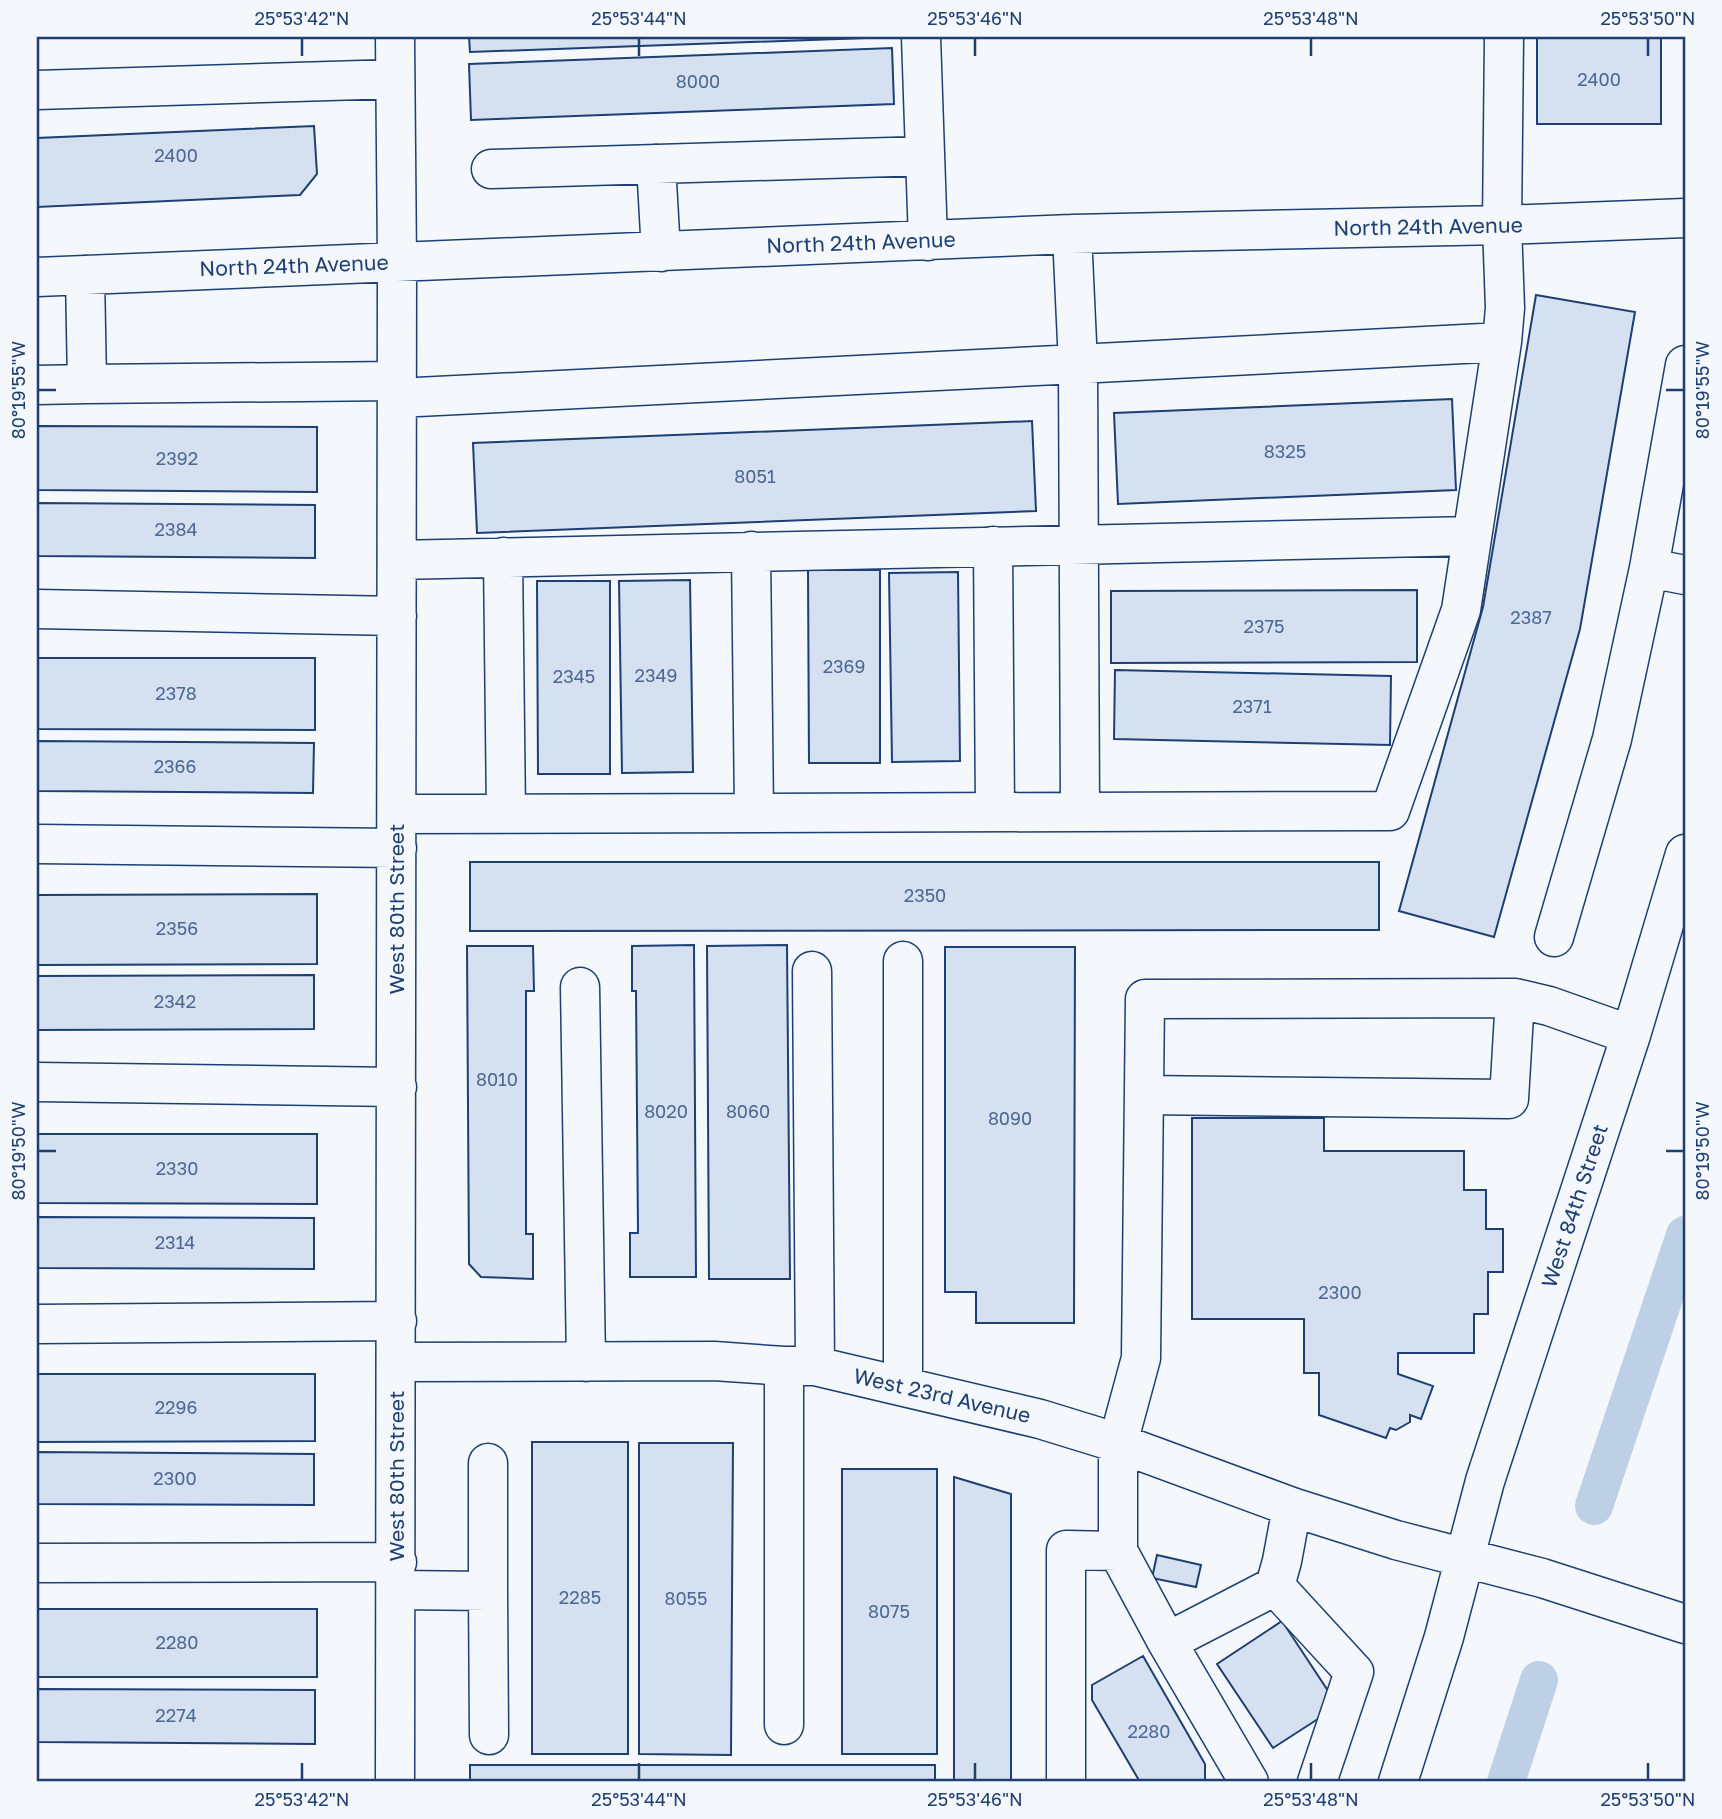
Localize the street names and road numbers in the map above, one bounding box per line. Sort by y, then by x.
street label: North 24th Avenue [1333,211,1523,241]
street label: North 24th Avenue [766,226,956,258]
street label: North 24th Avenue [199,249,389,281]
street label: West 80th Street [383,824,409,994]
street label: West 84th Street [1535,1121,1613,1291]
street label: West 23rd Avenue [851,1362,1033,1428]
street label: West 80th Street [383,1391,409,1561]

